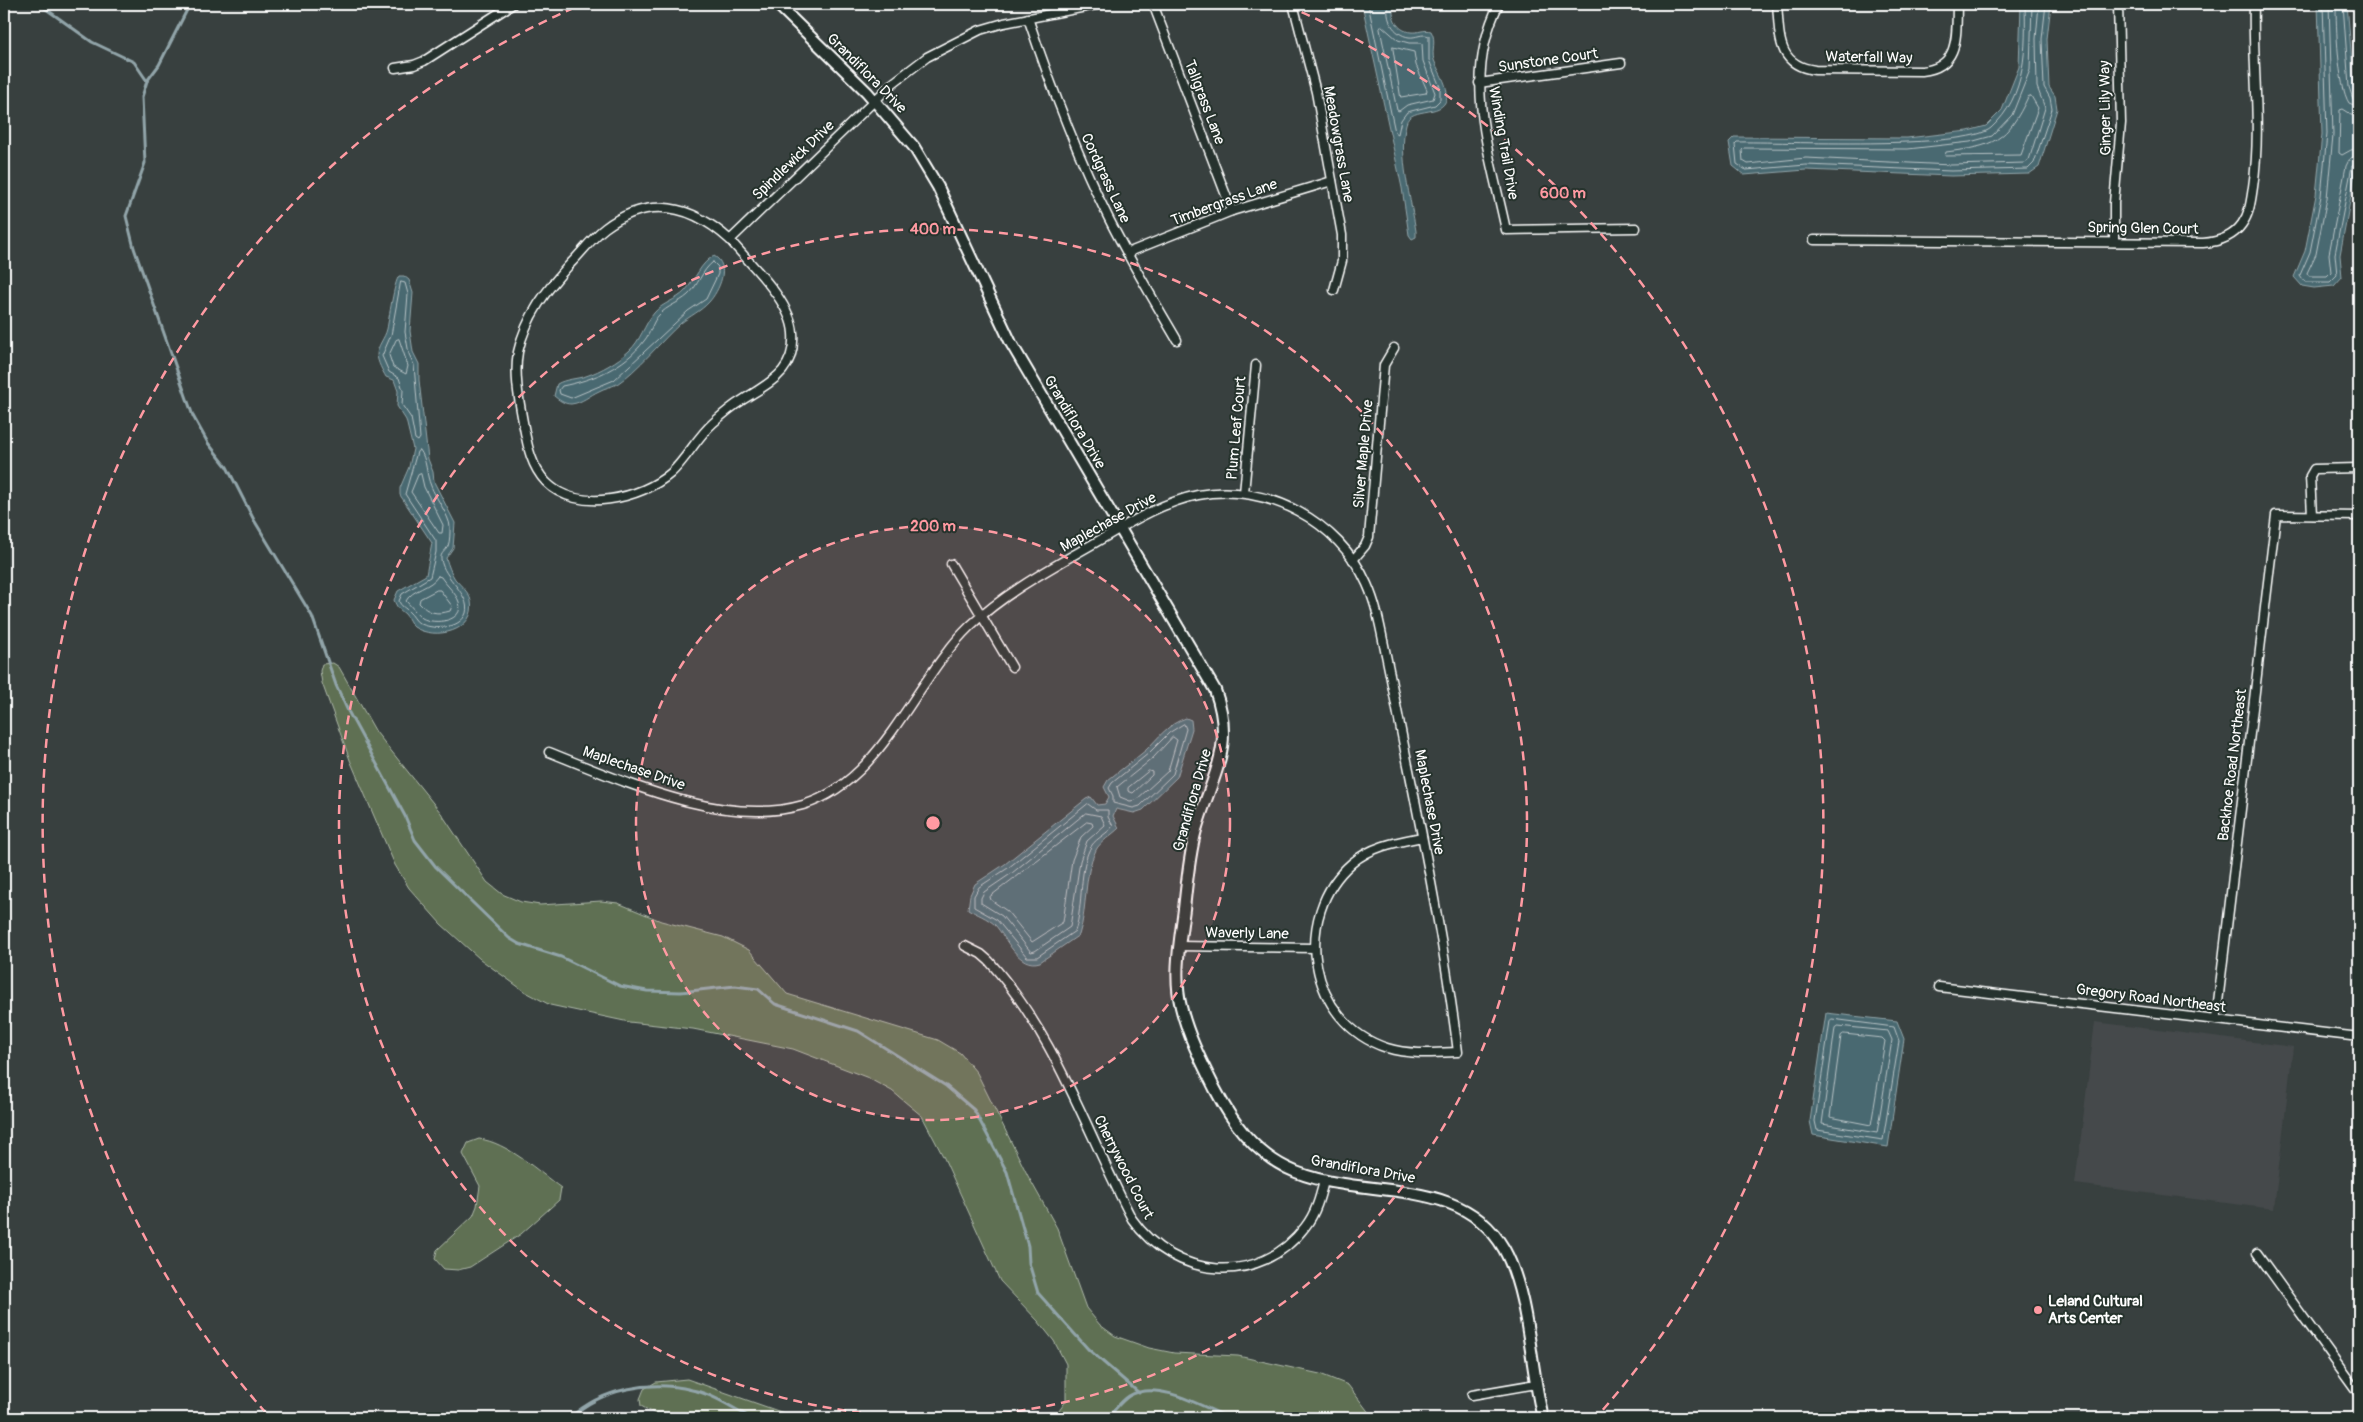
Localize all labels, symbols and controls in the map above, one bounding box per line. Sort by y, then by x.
street label: Grandiflora Drive [823,29,911,118]
street label: Sunstone Court [1497,44,1600,77]
street label: Waterfall Way [1825,47,1913,68]
street label: Tallgrass Lane [1180,57,1230,148]
street label: Ginger Lily Way [2095,60,2116,156]
street label: Meadowgrass Lane [1319,84,1358,204]
street label: Winding Trail Drive [1484,85,1523,202]
street label: Spindlewick Drive [748,116,839,204]
street label: Cordgrass Lane [1076,130,1135,227]
street label: Timbergrass Lane [1169,174,1280,230]
text: 600 m [1540,184,1586,203]
street label: Spring Glen Court [2087,218,2200,239]
text: 400 m [910,220,956,239]
street label: Grandiflora Drive [1039,372,1110,473]
street label: Plum Leaf Court [1223,374,1251,481]
street label: Silver Maple Drive [1349,398,1378,509]
street label: Maplechase Drive [1057,488,1160,557]
text: 200 m [910,517,956,536]
street label: Backhoe Road Northeast [2214,687,2251,842]
street label: Maplechase Drive [580,742,688,795]
street label: Grandiflora Drive [1169,746,1216,854]
street label: Maplechase Drive [1410,748,1449,857]
centre of rings [924,814,942,832]
street label: Waverly Lane [1205,923,1289,944]
street label: Gregory Road Northeast [2075,980,2228,1017]
street label: Cherrywood Court [1089,1112,1158,1223]
street label: Grandiflora Drive [1309,1151,1417,1188]
place label: Leland Cultural Arts Center [2048,1292,2143,1328]
marker: Leland Cultural Arts Center [2032,1304,2044,1316]

